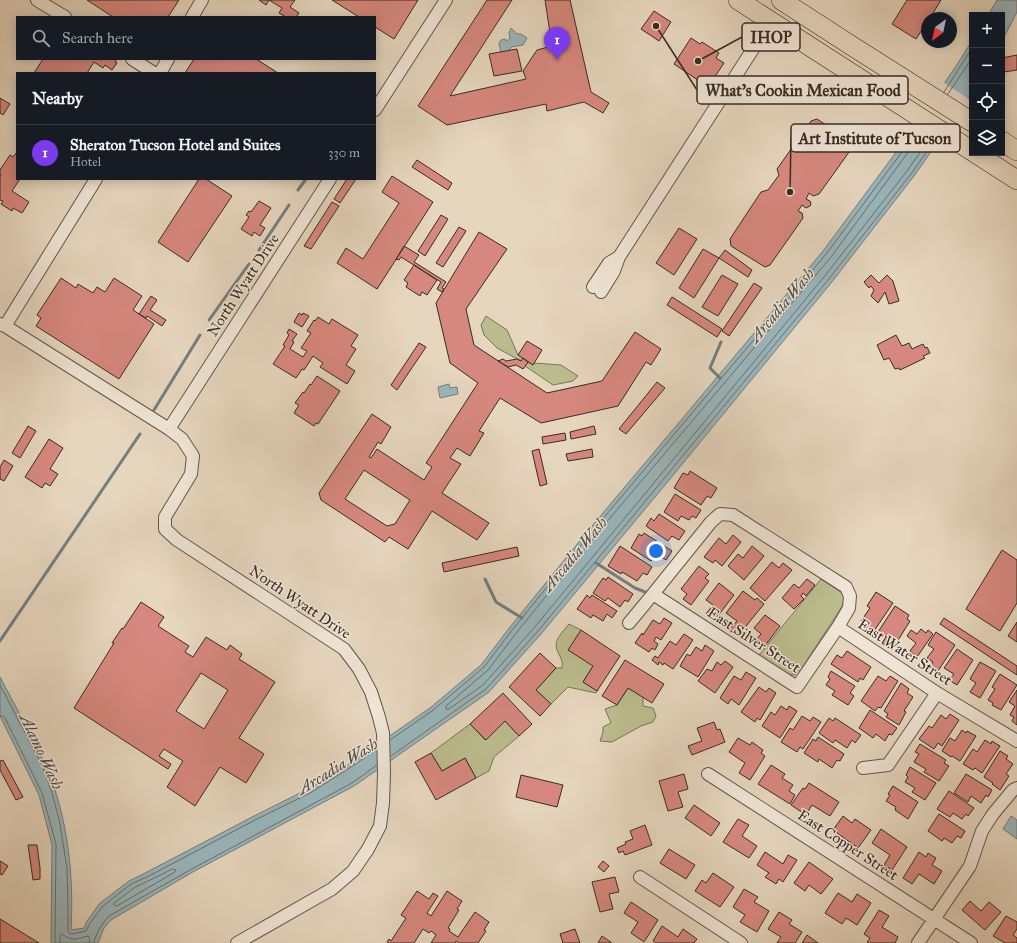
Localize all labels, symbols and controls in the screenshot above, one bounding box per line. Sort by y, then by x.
north arrow [921,12,957,48]
map controls [969,12,1005,156]
button: + [969,12,1005,48]
search box [16,16,376,60]
callout: IHOP [742,23,800,51]
icon: search [30,27,52,49]
pin: 1 [544,27,570,60]
text: IHOP [750,28,793,47]
text: Search here [62,29,133,47]
button: − [969,48,1005,84]
callout: What’s Cookin Mexican Food [697,76,908,104]
text: What’s Cookin Mexican Food [705,81,902,100]
button: locate [969,84,1005,120]
text: Nearby [32,88,83,109]
button: layers [969,120,1005,156]
callout: Art Institute of Tucson [791,124,960,152]
text: Art Institute of Tucson [798,129,952,148]
text: Sheraton Tucson Hotel and Suites [70,136,281,154]
text: 1 [42,145,48,161]
text: 330 m [328,145,360,161]
text: Hotel [70,154,101,170]
street label: North Wyatt Drive [203,230,283,340]
water label: Arcadia Wash [743,264,818,348]
water label: Arcadia Wash [536,513,611,597]
your location [646,541,666,561]
street label: North Wyatt Drive [246,561,354,643]
street label: East Silver Street [704,603,804,677]
street label: East Water Street [855,615,956,690]
water label: Alamo Wash [15,708,68,792]
water label: Arcadia Wash [292,734,381,800]
street label: East Copper Street [794,806,902,885]

